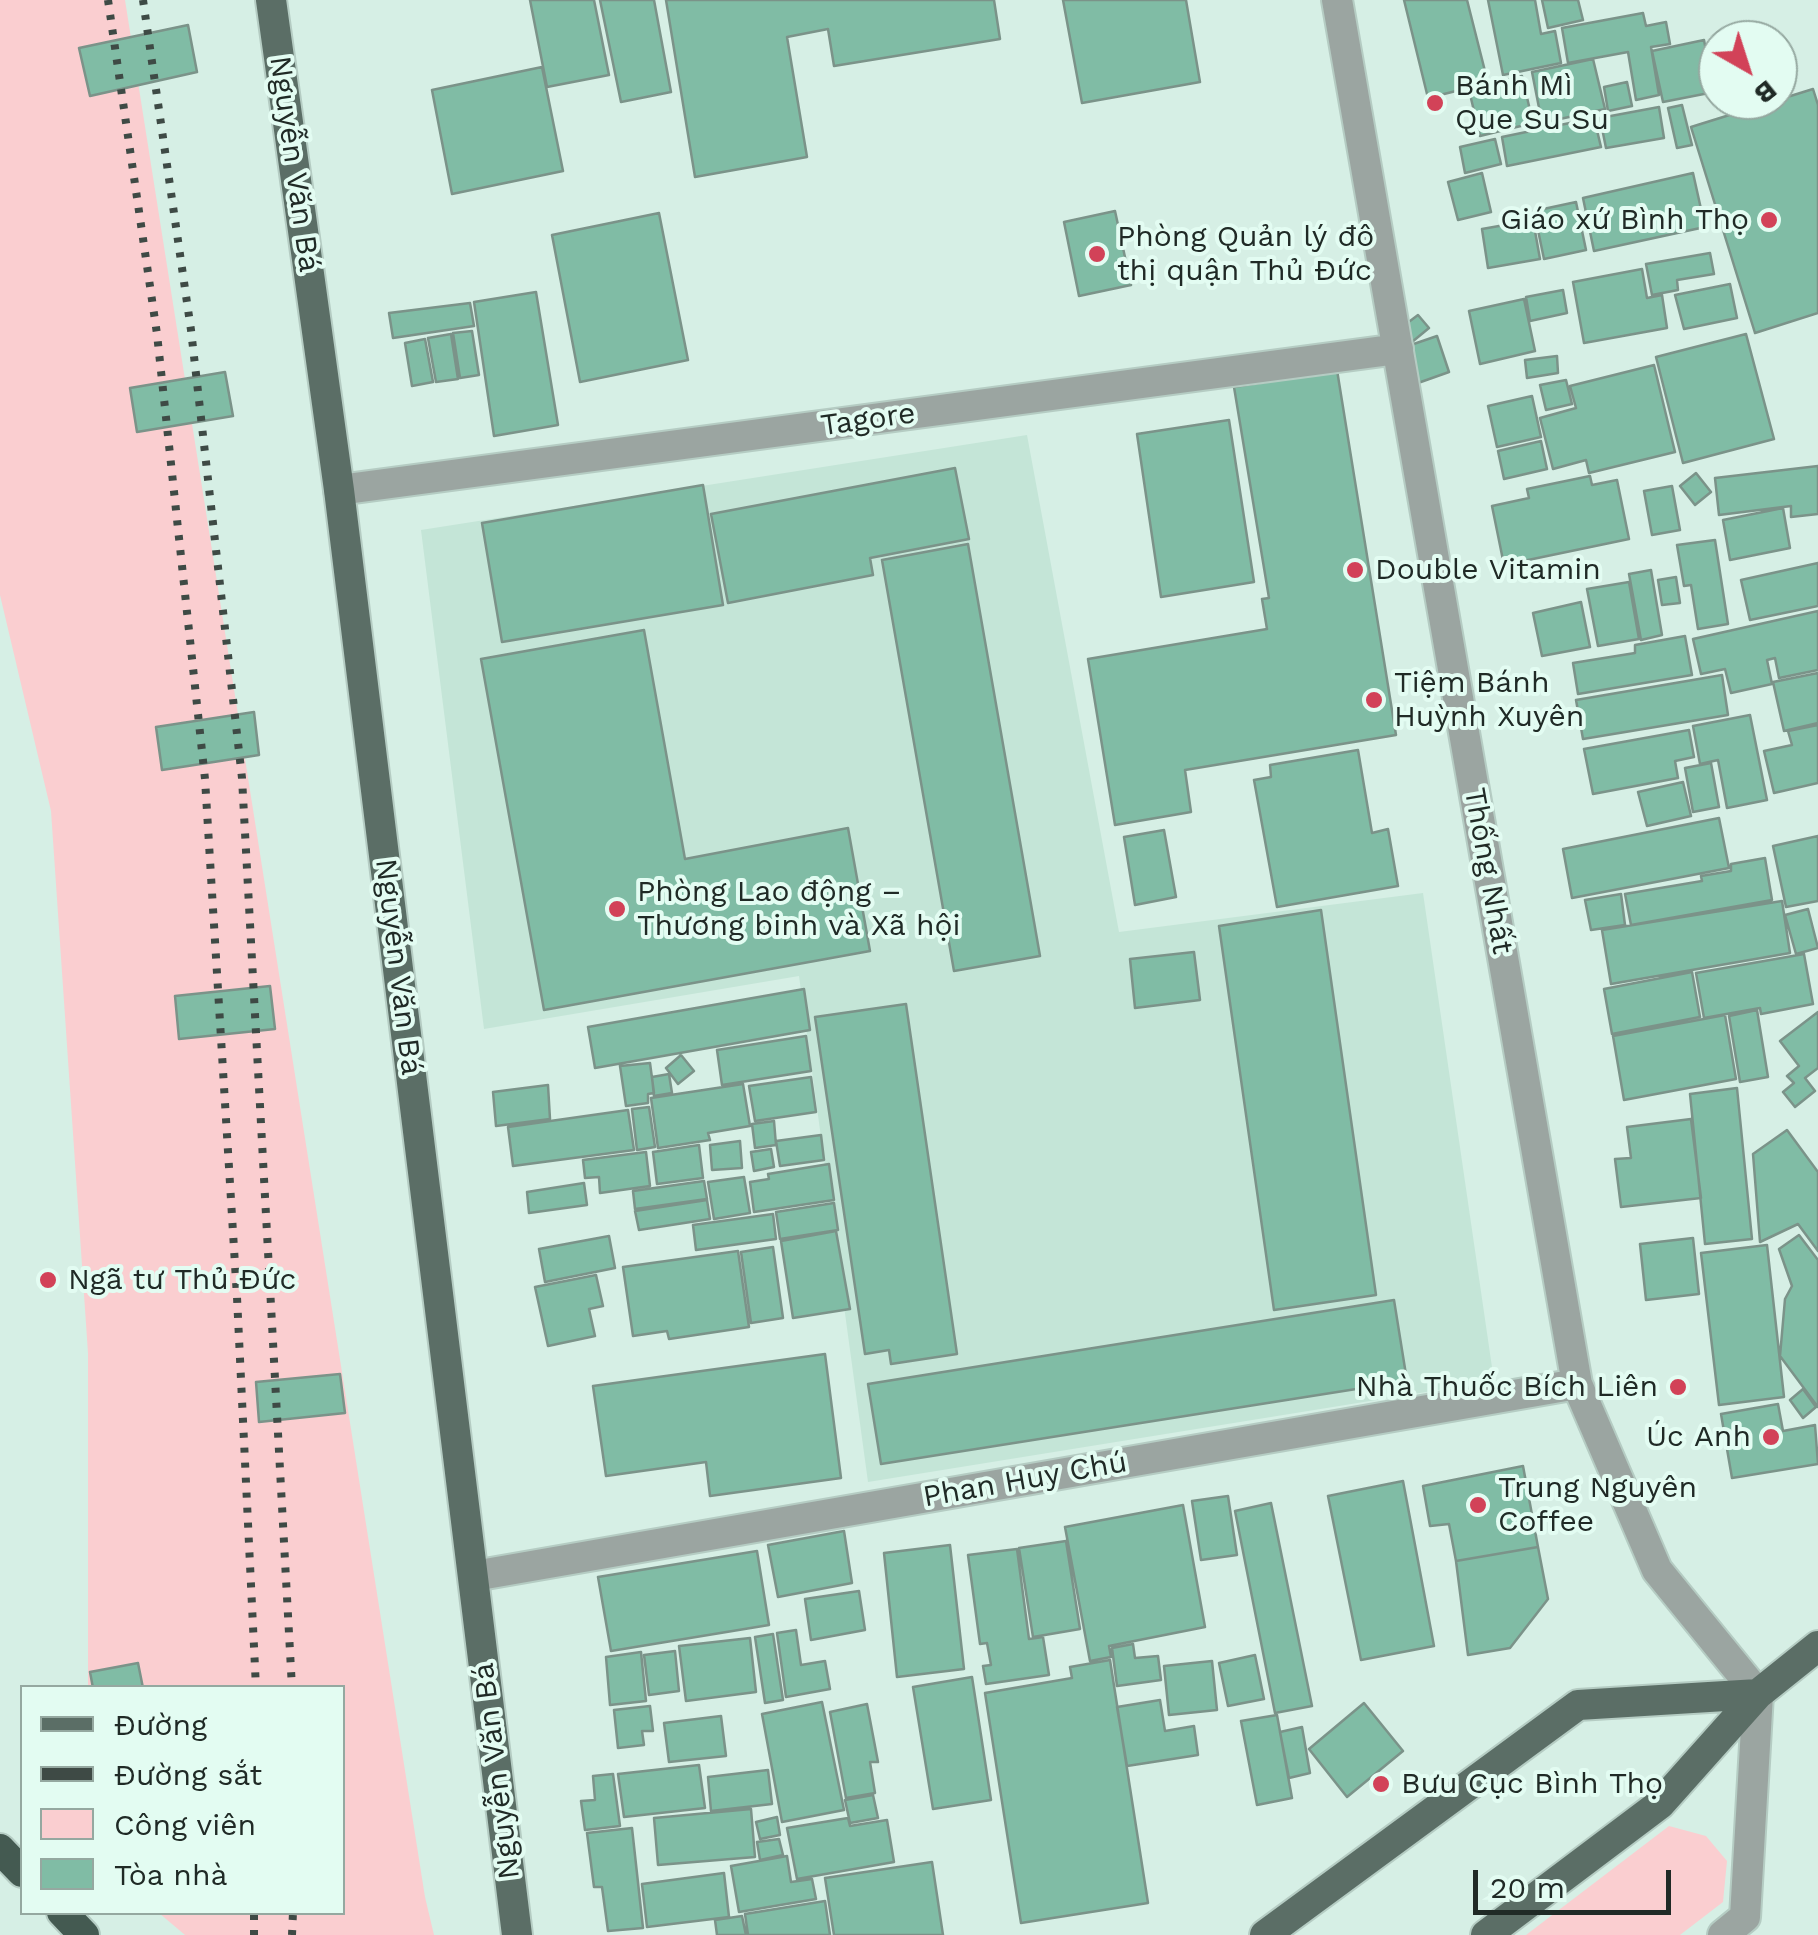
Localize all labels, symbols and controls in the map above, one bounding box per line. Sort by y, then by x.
north arrow [1698,20,1798,120]
street label: Nguyễn Văn Bá [261,54,327,274]
place label: Bánh Mì Que Su Su [1455,68,1609,138]
text: B [1748,73,1784,111]
marker: Bánh Mì Que Su Su [1424,92,1446,114]
place label: Giáo xứ Bình Thọ [1500,202,1749,238]
marker: Giáo xứ Bình Thọ [1758,209,1780,231]
place label: Phòng Quản lý đô thị quận Thủ Đức [1117,219,1374,290]
marker: Phòng Quản lý đô thị quận Thủ Đức [1086,243,1108,265]
street label: Tagore [818,396,918,444]
place label: Double Vitamin [1375,552,1601,588]
marker: Double Vitamin [1344,559,1366,581]
place label: Tiệm Bánh Huỳnh Xuyên [1394,665,1584,736]
marker: Tiệm Bánh Huỳnh Xuyên [1363,689,1385,711]
street label: Thống Nhất [1456,785,1520,957]
street label: Nguyễn Văn Bá [367,857,429,1077]
place label: Phòng Lao động – Thương binh và Xã hội [637,874,960,944]
marker: Phòng Lao động – Thương binh và Xã hội [606,898,628,920]
place label: Ngã tư Thủ Đức [68,1262,296,1298]
marker: Ngã tư Thủ Đức [37,1269,59,1291]
place label: Nhà Thuốc Bích Liên [1356,1369,1658,1405]
marker: Nhà Thuốc Bích Liên [1667,1376,1689,1398]
place label: Úc Anh [1646,1419,1751,1455]
marker: Úc Anh [1760,1426,1782,1448]
street label: Phan Huy Chú [920,1444,1130,1516]
place label: Trung Nguyên Coffee [1498,1470,1697,1540]
marker: Trung Nguyên Coffee [1467,1494,1489,1516]
street label: Nguyễn Văn Bá [466,1661,528,1881]
legend [20,1685,345,1915]
text: Đường [114,1707,207,1742]
text: Đường sắt [114,1757,262,1792]
place label: Bưu Cục Bình Thọ [1401,1766,1663,1802]
marker: Bưu Cục Bình Thọ [1370,1773,1392,1795]
text: Công viên [114,1807,256,1842]
scale bar [1478,1850,1676,1912]
text: Tòa nhà [114,1857,227,1892]
text: 20 m [1490,1870,1565,1905]

